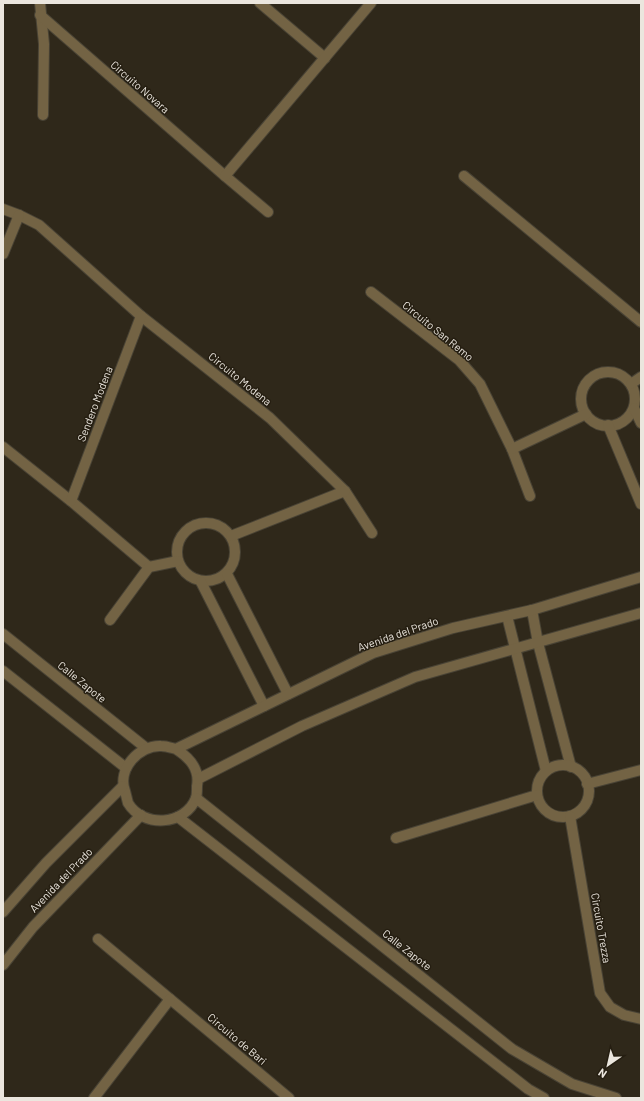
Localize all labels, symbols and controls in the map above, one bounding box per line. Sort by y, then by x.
street label: Circuito Novara [108,58,172,116]
street label: Circuito San Remo [400,298,476,363]
street label: Circuito Modena [206,349,274,408]
street label: Sendero Modena [74,364,115,443]
street label: Avenida del Prado [356,614,440,653]
street label: Calle Zapote [55,658,109,705]
street label: Avenida del Prado [27,845,95,915]
street label: Circuito Trezza [589,892,614,964]
street label: Calle Zapote [380,926,435,973]
street label: Circuito de Bari [205,1010,270,1067]
north arrow [588,1045,628,1085]
text: N [595,1066,609,1081]

